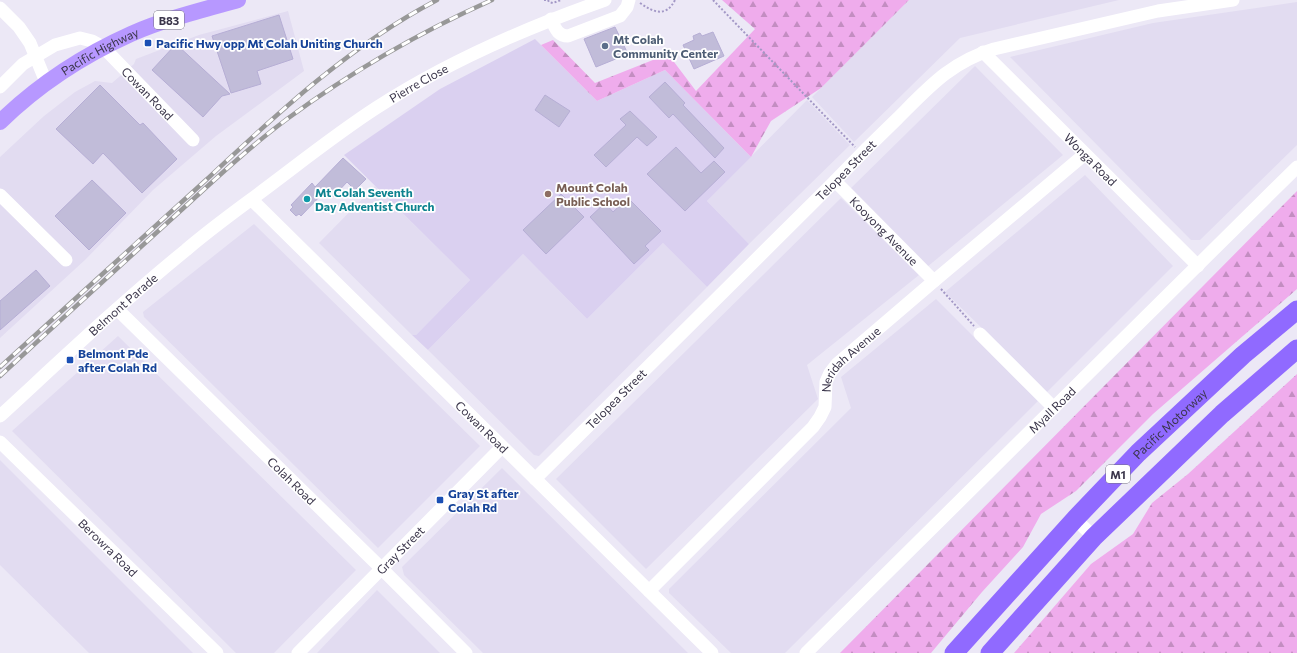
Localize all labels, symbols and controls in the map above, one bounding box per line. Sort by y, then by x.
road number: B83 [154,11,184,29]
street label: Pacific Highway [58,25,141,78]
place label: Mt Colah Community Center [613,32,718,60]
place label: Pacific Hwy opp Mt Colah Uniting Church [156,36,383,50]
marker: Pacific Hwy opp Mt Colah Uniting Church [143,38,153,48]
marker: Mt Colah Community Center [600,41,610,51]
street label: Pierre Close [387,61,450,105]
street label: Cowan Road [119,64,177,123]
street label: Wonga Road [1062,130,1120,188]
street label: Telopea Street [813,137,878,203]
place label: Mount Colah Public School [556,180,630,208]
place label: Mt Colah Seventh Day Adventist Church [315,185,435,213]
marker: Mount Colah Public School [543,189,553,199]
marker: Mt Colah Seventh Day Adventist Church [302,194,312,204]
street label: Kooyong Avenue [847,194,921,268]
street label: Belmont Parade [85,270,160,338]
street label: Neridah Avenue [819,323,883,393]
place label: Belmont Pde after Colah Rd [78,346,157,374]
marker: Belmont Pde after Colah Rd [65,355,75,365]
street label: Telopea Street [583,366,649,432]
street label: Myall Road [1026,383,1078,436]
street label: Pacific Motorway [1130,386,1210,461]
street label: Cowan Road [453,398,511,456]
street label: Colah Road [265,454,319,507]
road number: M1 [1106,465,1130,483]
place label: Gray St after Colah Rd [448,486,519,514]
marker: Gray St after Colah Rd [435,495,445,505]
street label: Berowra Road [76,516,141,579]
street label: Gray Street [373,523,427,577]

